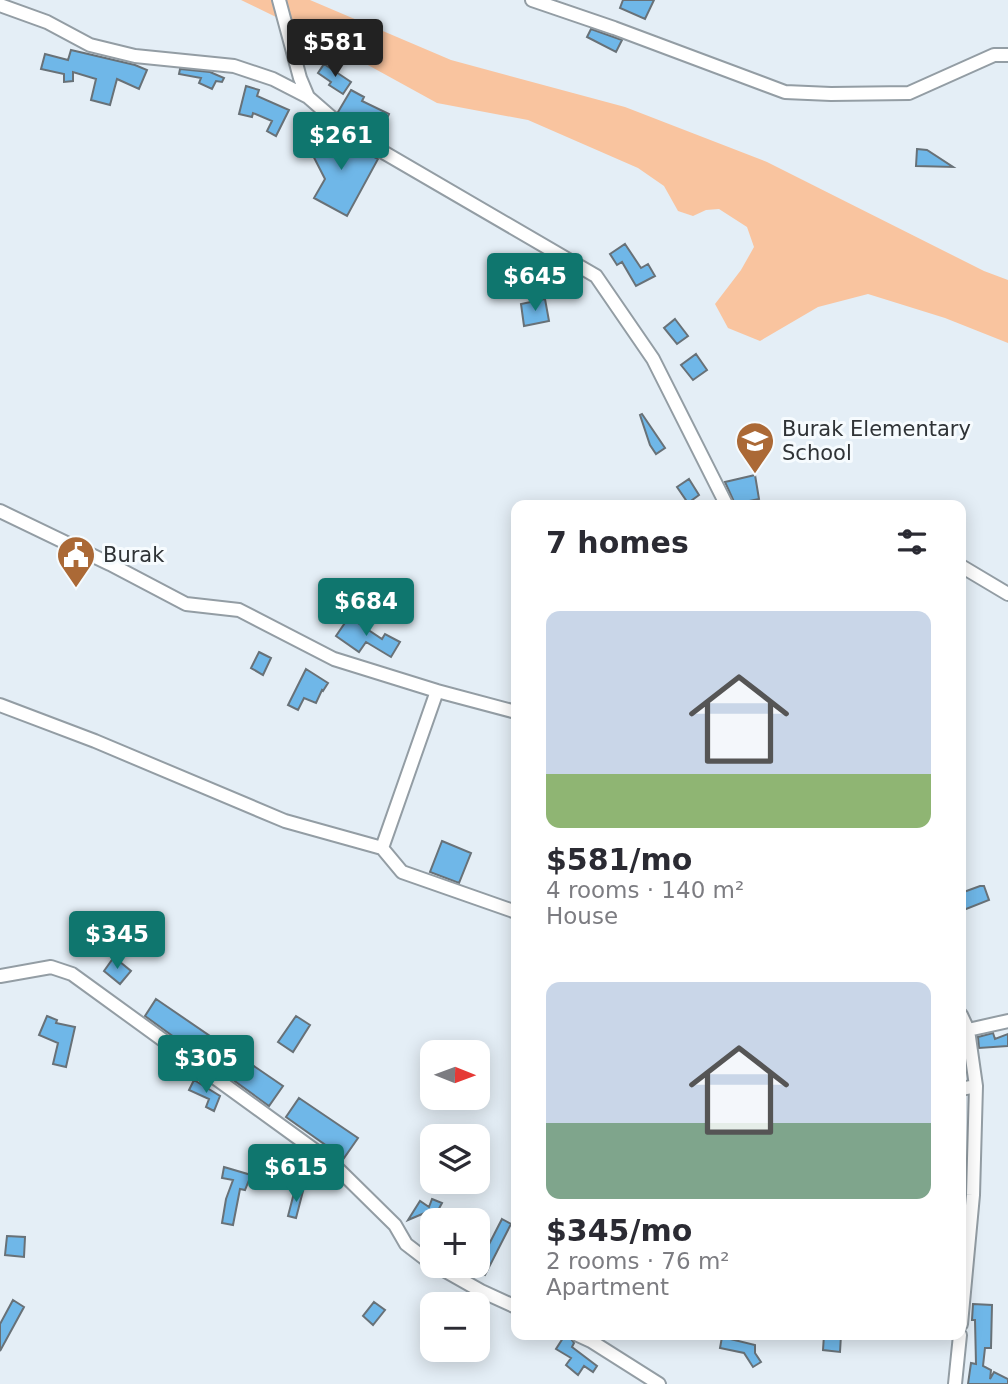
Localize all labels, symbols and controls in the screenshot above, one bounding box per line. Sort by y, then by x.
pin: $581 [294,20,376,79]
text: $581 [303,29,367,55]
pin: $261 [300,113,382,172]
text: $261 [309,122,373,148]
pin: $645 [494,254,576,313]
text: $645 [503,263,567,289]
place label: Burak Elementary School [782,417,971,465]
school or university icon: Burak Elementary School [734,420,776,475]
icon: filters [893,523,931,561]
text: 7 homes [546,525,689,560]
public building icon: Burak [55,534,97,589]
place label: Burak [103,543,165,567]
pin: $684 [325,578,407,638]
text: $684 [334,588,398,614]
icon: home [676,656,802,782]
text: $581/mo [546,842,692,877]
text: 4 rooms · 140 m² [546,877,744,903]
text: House [546,903,618,929]
pin: $345 [76,912,158,971]
text: $345 [85,921,149,947]
icon: home [676,1027,802,1153]
pin: $305 [165,1036,247,1095]
north arrow [420,1040,490,1110]
map controls [420,1040,490,1362]
text: $305 [174,1045,238,1071]
button: layers [420,1124,490,1194]
pin: $615 [255,1144,337,1204]
text: $615 [264,1154,328,1180]
button: + [420,1208,490,1278]
text: $345/mo [546,1213,692,1248]
text: 2 rooms · 76 m² [546,1248,730,1274]
text: Apartment [546,1274,669,1300]
button: − [420,1292,490,1362]

